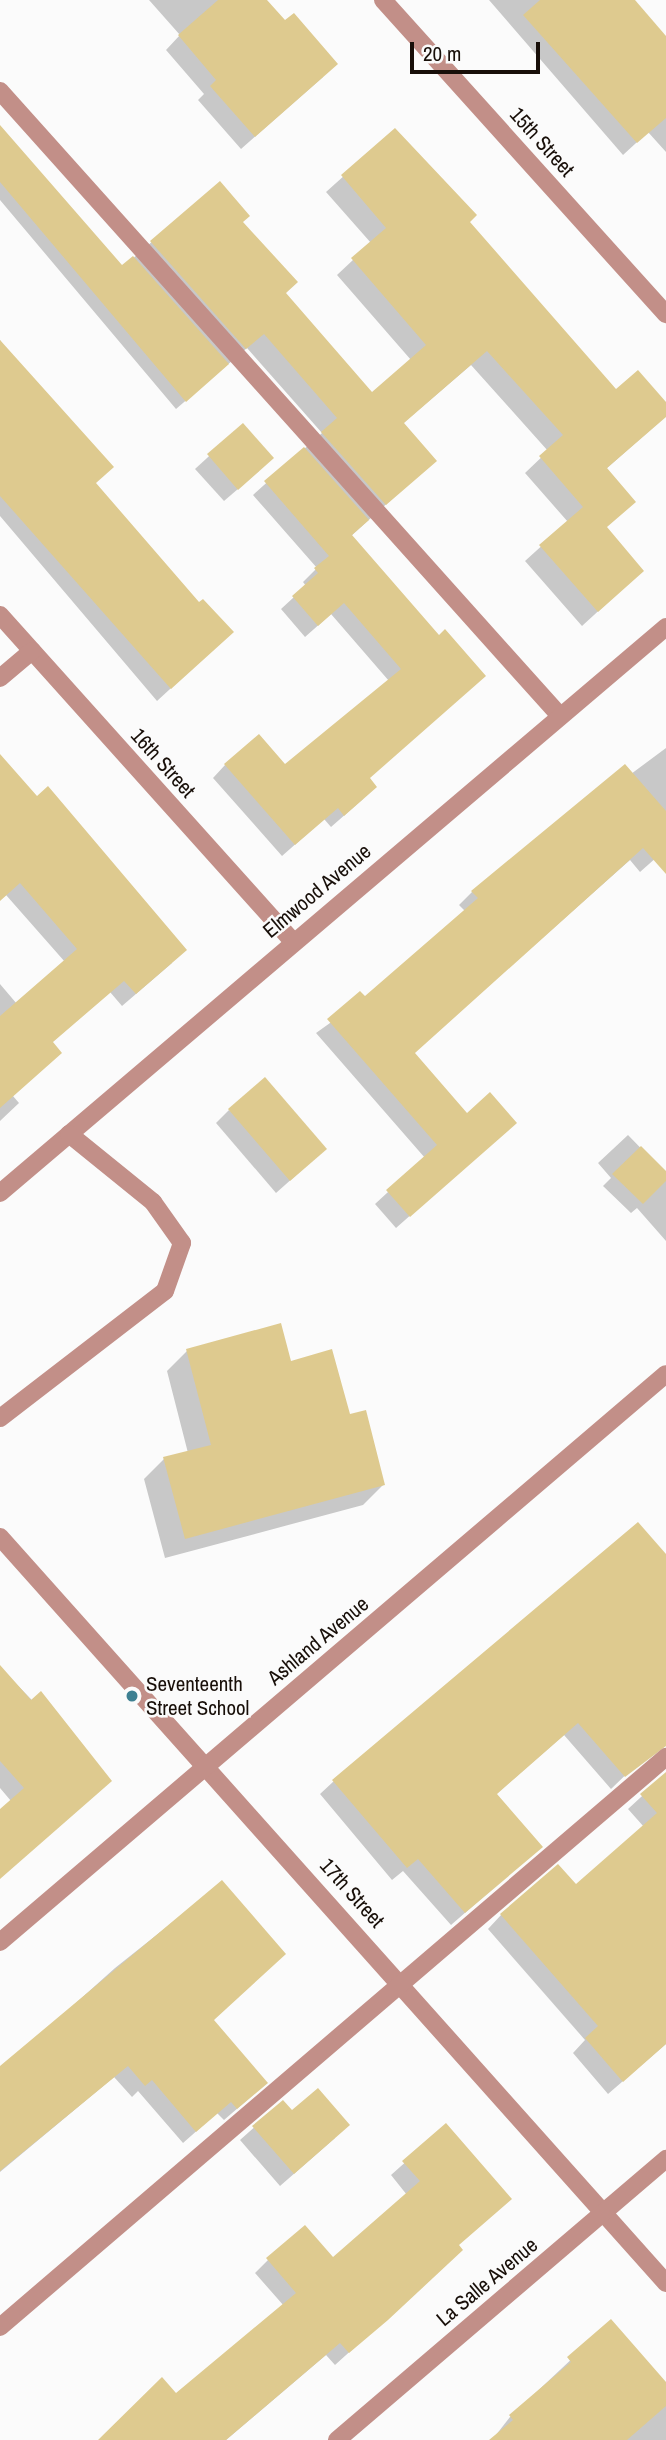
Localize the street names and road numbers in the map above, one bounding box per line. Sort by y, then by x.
street label: 15th Street [504,102,580,182]
street label: 16th Street [125,723,201,803]
street label: Elmwood Avenue [258,838,376,944]
street label: Ashland Avenue [262,1591,374,1691]
street label: 17th Street [314,1853,390,1933]
street label: La Salle Avenue [431,2232,543,2332]

